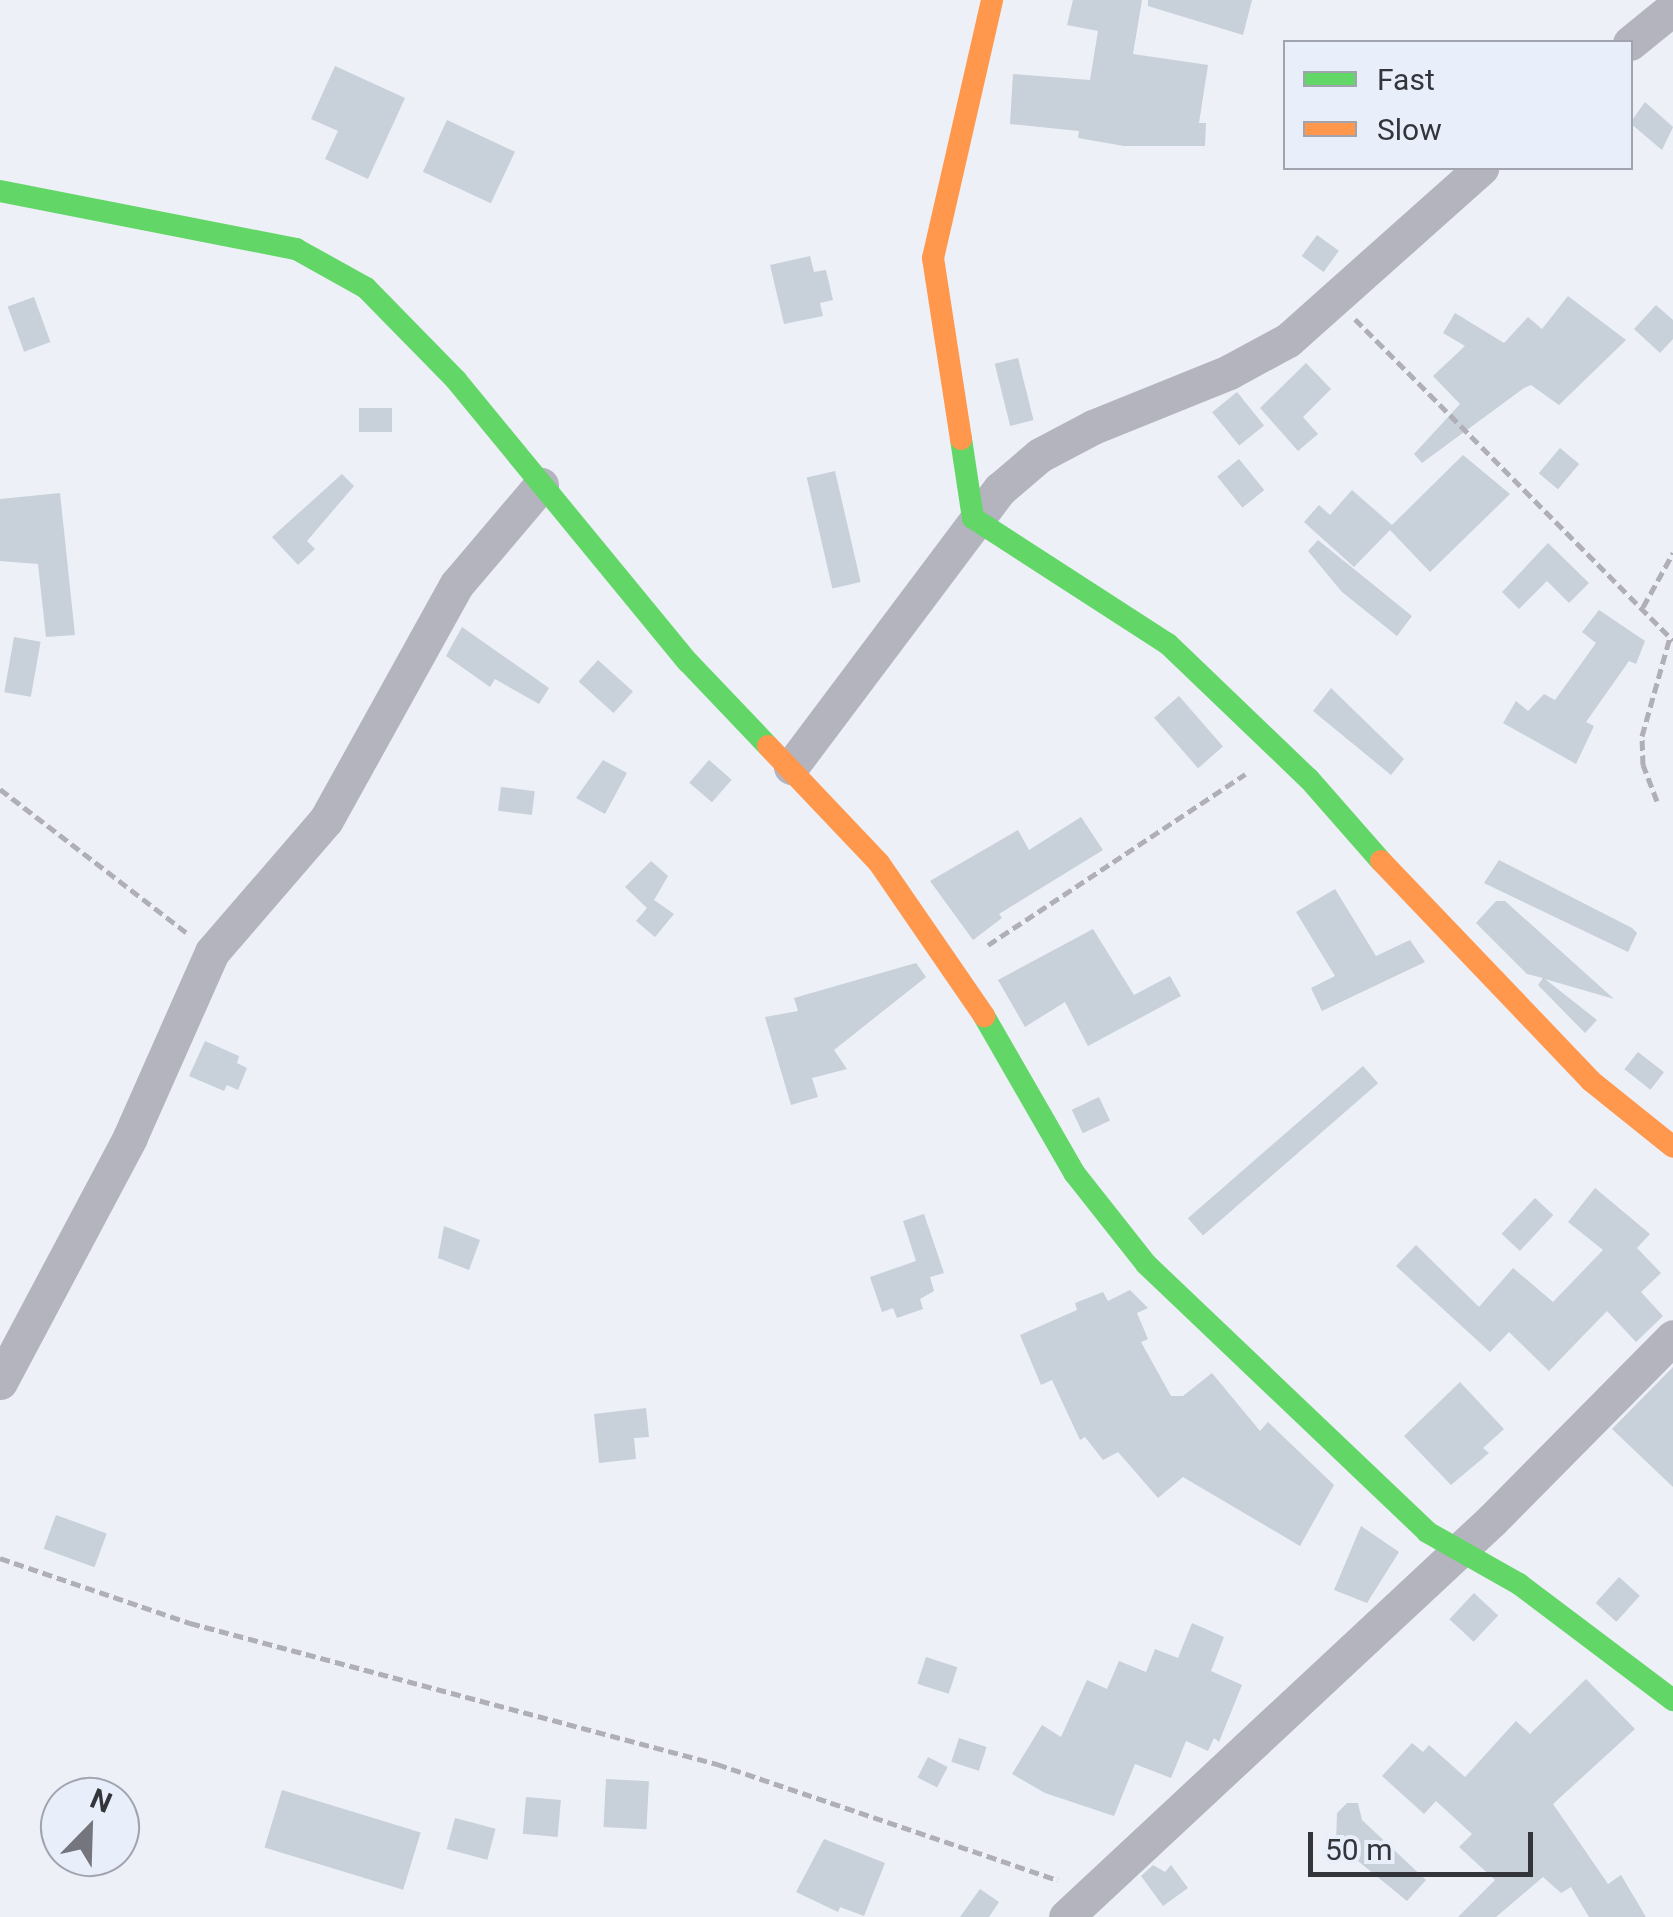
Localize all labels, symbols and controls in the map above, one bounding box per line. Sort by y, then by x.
legend [1283,40,1633,170]
text: Fast [1377,62,1435,97]
text: Slow [1377,112,1442,147]
north arrow [40,1777,140,1877]
text: N [86,1782,117,1820]
scale bar [1313,1812,1538,1874]
text: 50 m [1325,1832,1392,1867]

